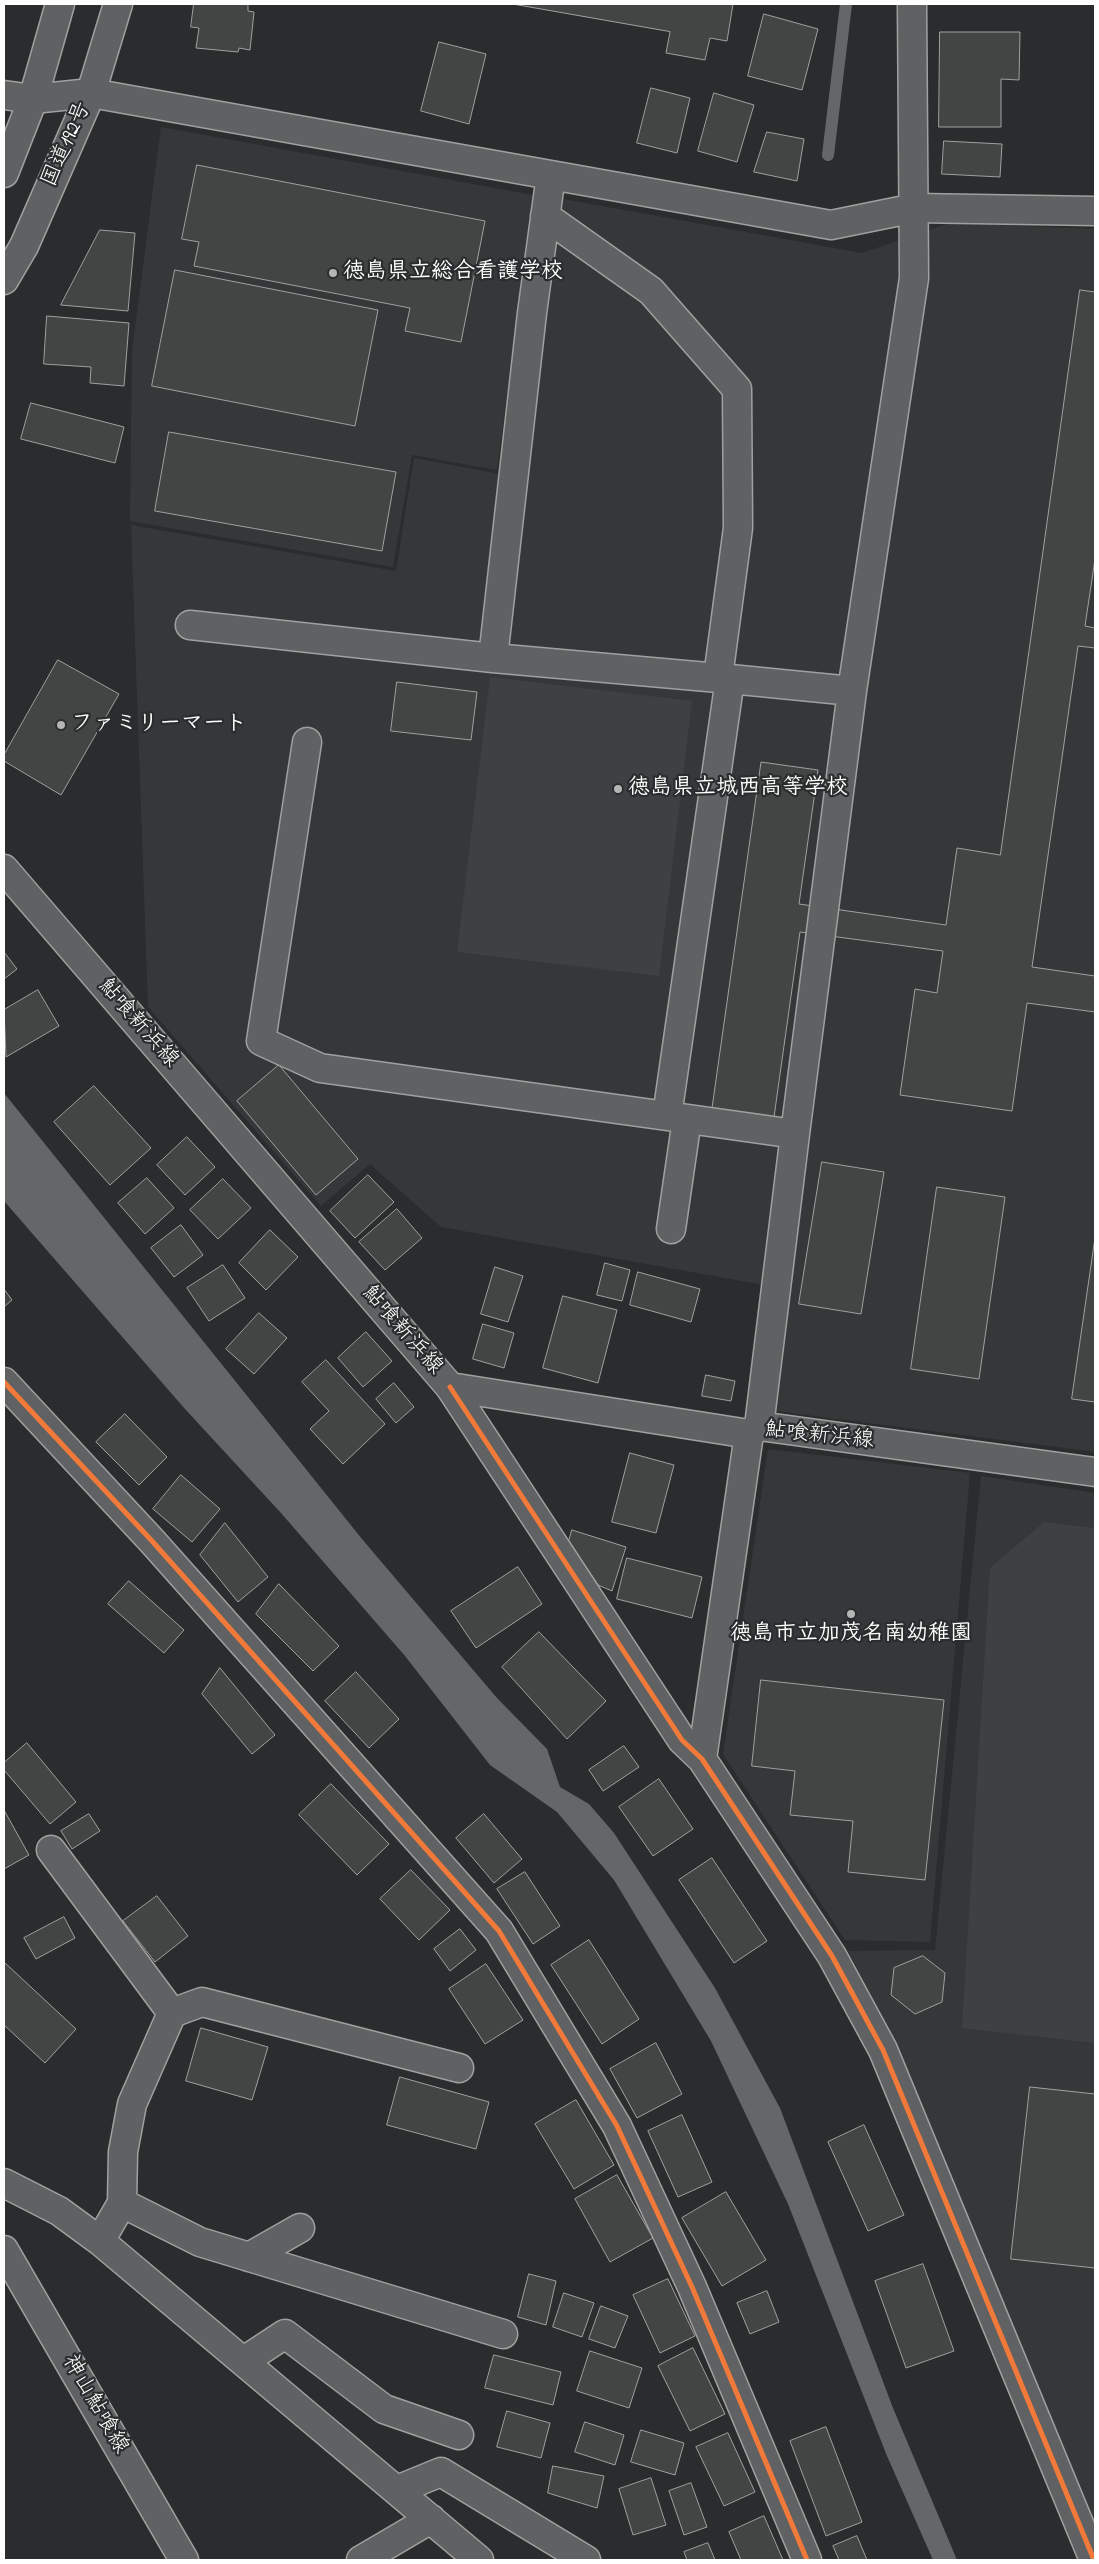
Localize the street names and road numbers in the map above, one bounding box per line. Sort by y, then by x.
street label: 国道192号 [38,98,98,192]
street label: 鮎喰新浜線 [91,974,183,1074]
street label: 鮎喰新浜線 [355,1281,447,1381]
street label: 鮎喰新浜線 [763,1418,875,1456]
street label: 神山鮎喰線 [55,2351,133,2459]

